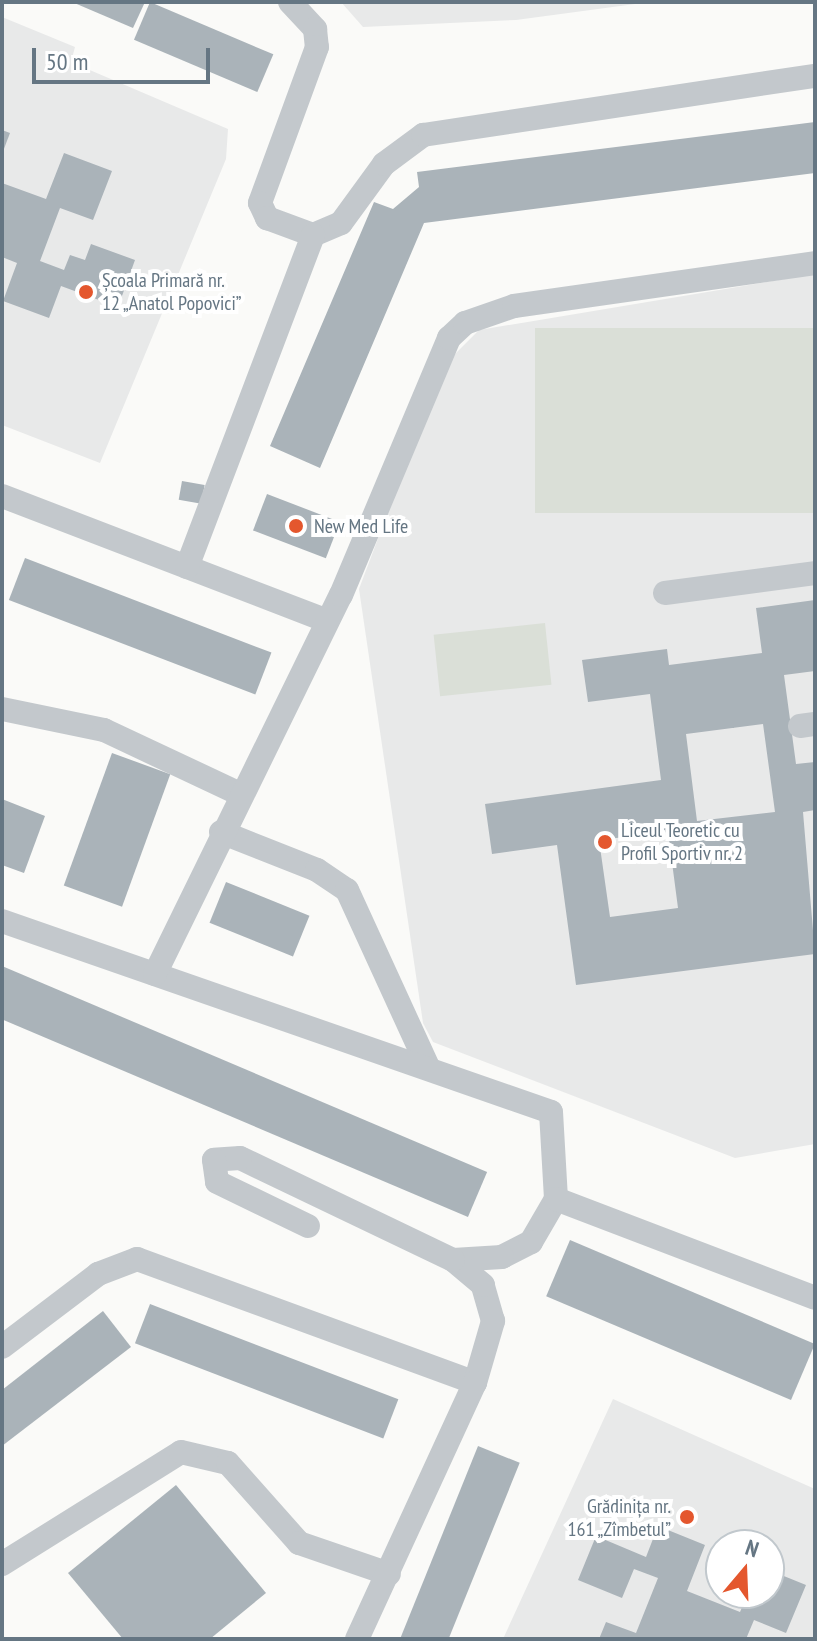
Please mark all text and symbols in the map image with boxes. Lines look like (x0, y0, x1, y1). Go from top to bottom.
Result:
scale bar (36, 32, 214, 82)
text: 50 m (46, 46, 88, 77)
place label: Școala Primară nr. 12 „Anatol Popovici” (102, 268, 243, 315)
marker: Școala Primară nr. 12 „Anatol Popovici” (77, 283, 95, 301)
place label: New Med Life (314, 514, 409, 538)
marker: New Med Life (285, 515, 307, 537)
place label: Liceul Teoretic cu Profil Sportiv nr. 2 (621, 818, 745, 865)
marker: Liceul Teoretic cu Profil Sportiv nr. 2 (596, 833, 614, 851)
place label: Grădinița nr. 161 „Zîmbetul” (566, 1494, 671, 1541)
marker: Grădinița nr. 161 „Zîmbetul” (678, 1508, 696, 1526)
north arrow (705, 1529, 785, 1609)
text: N (742, 1533, 762, 1563)

